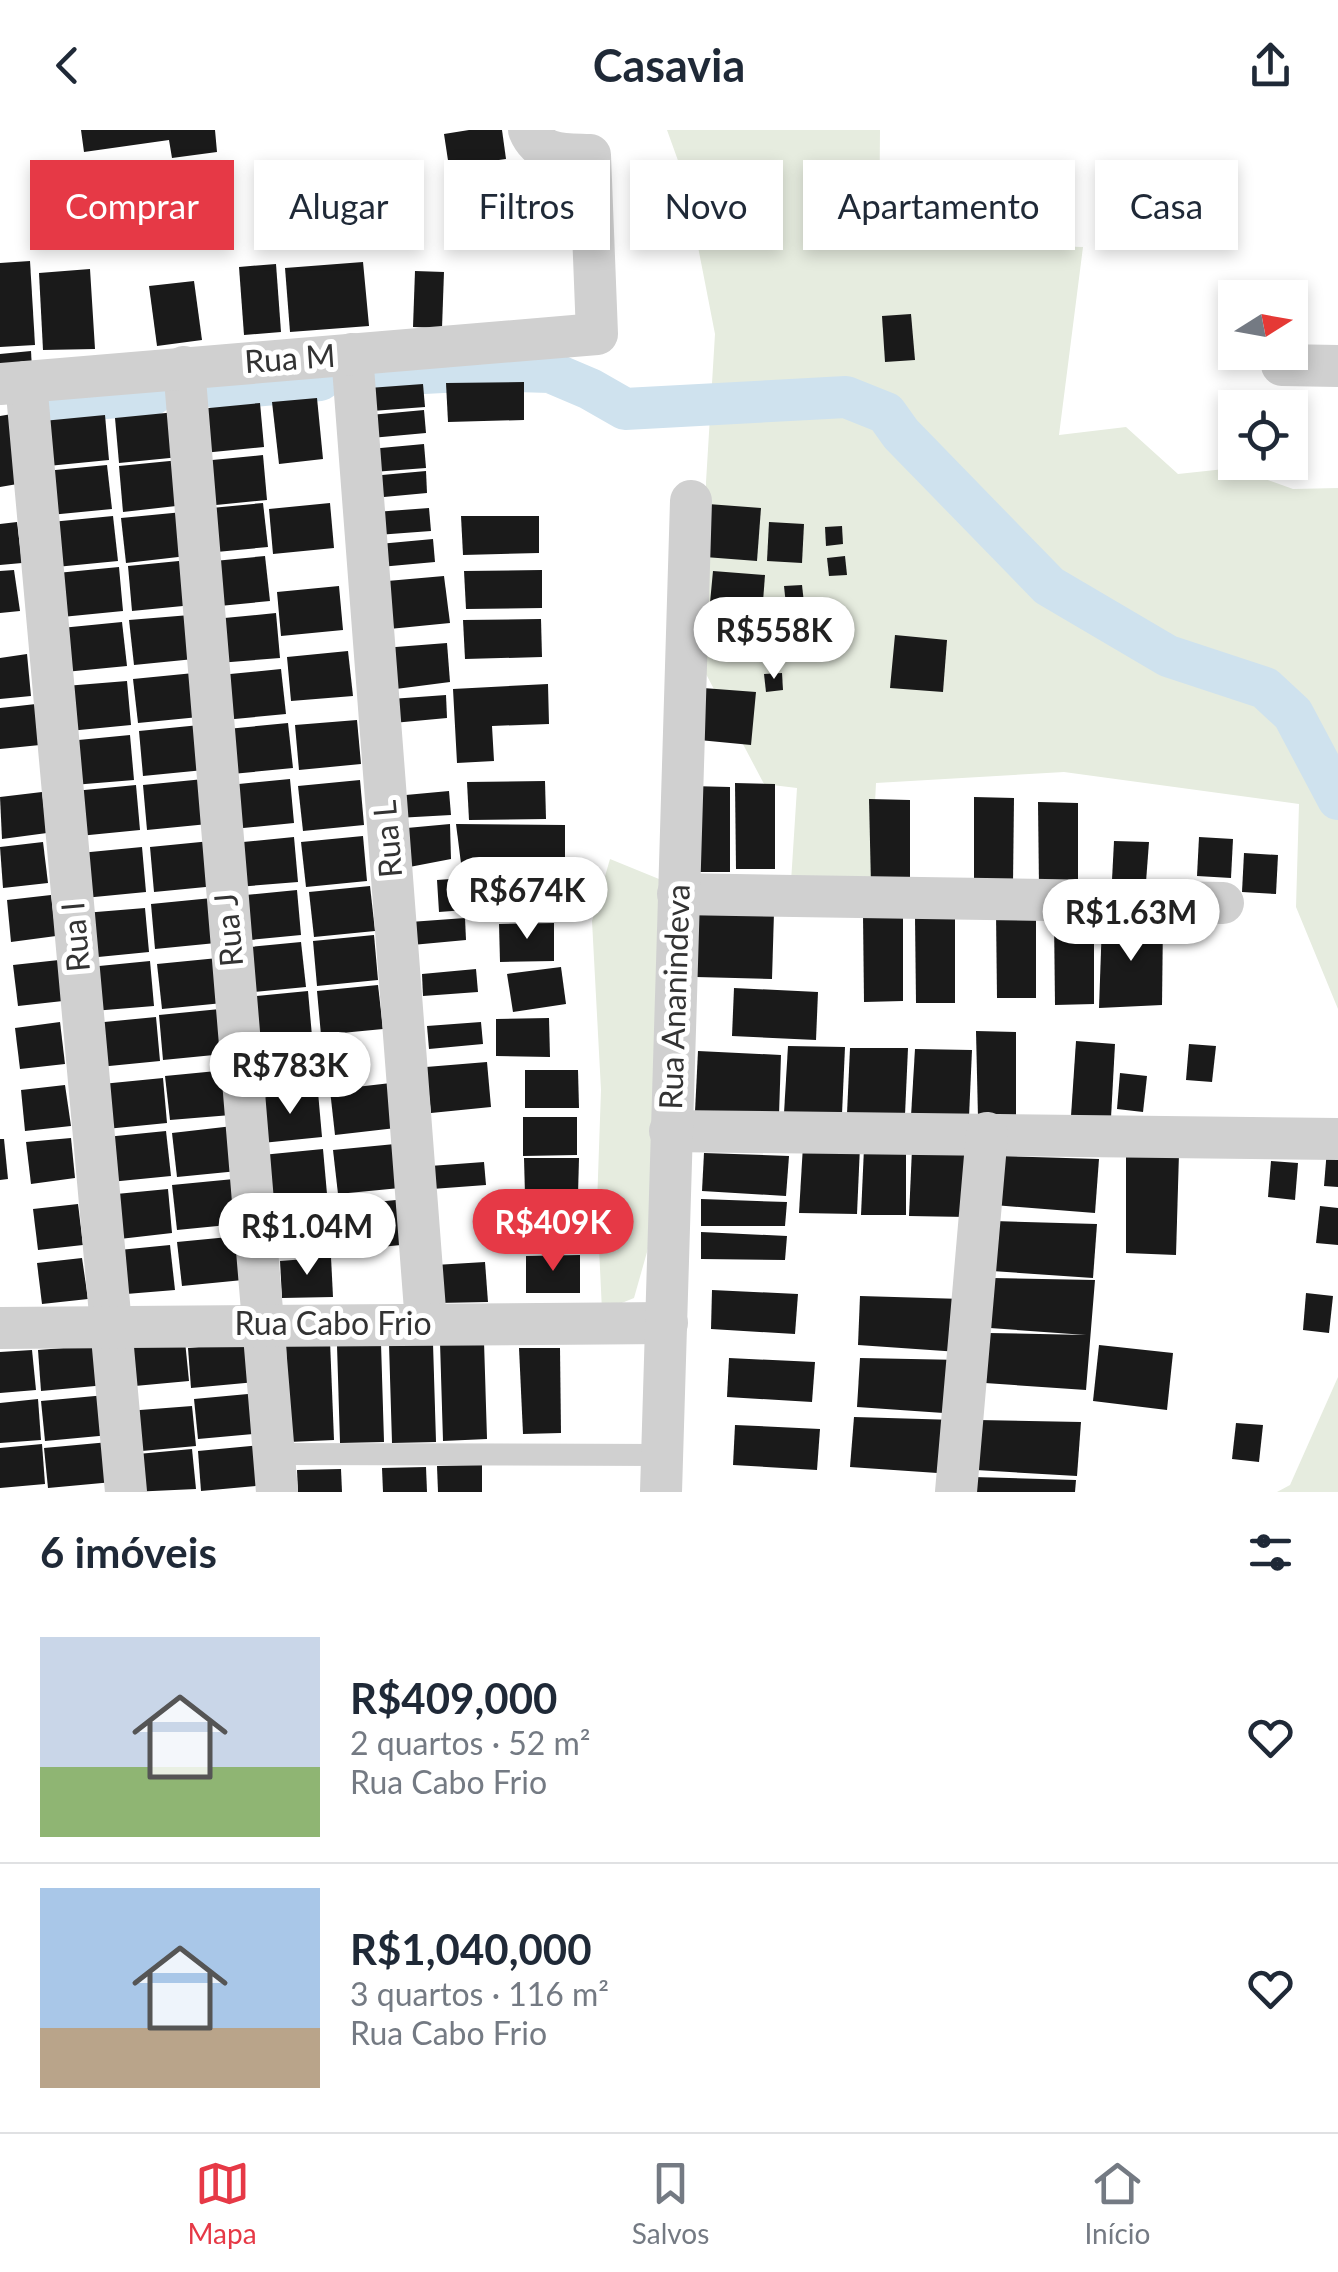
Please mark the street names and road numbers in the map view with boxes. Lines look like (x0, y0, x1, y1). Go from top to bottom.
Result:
street label: Rua M (243, 335, 337, 380)
street label: Rua L (364, 799, 409, 880)
street label: Rua Ananindeva (650, 884, 697, 1110)
street label: Rua J (205, 892, 250, 969)
street label: Rua I (52, 900, 97, 974)
street label: Rua Cabo Frio (234, 1303, 432, 1342)

